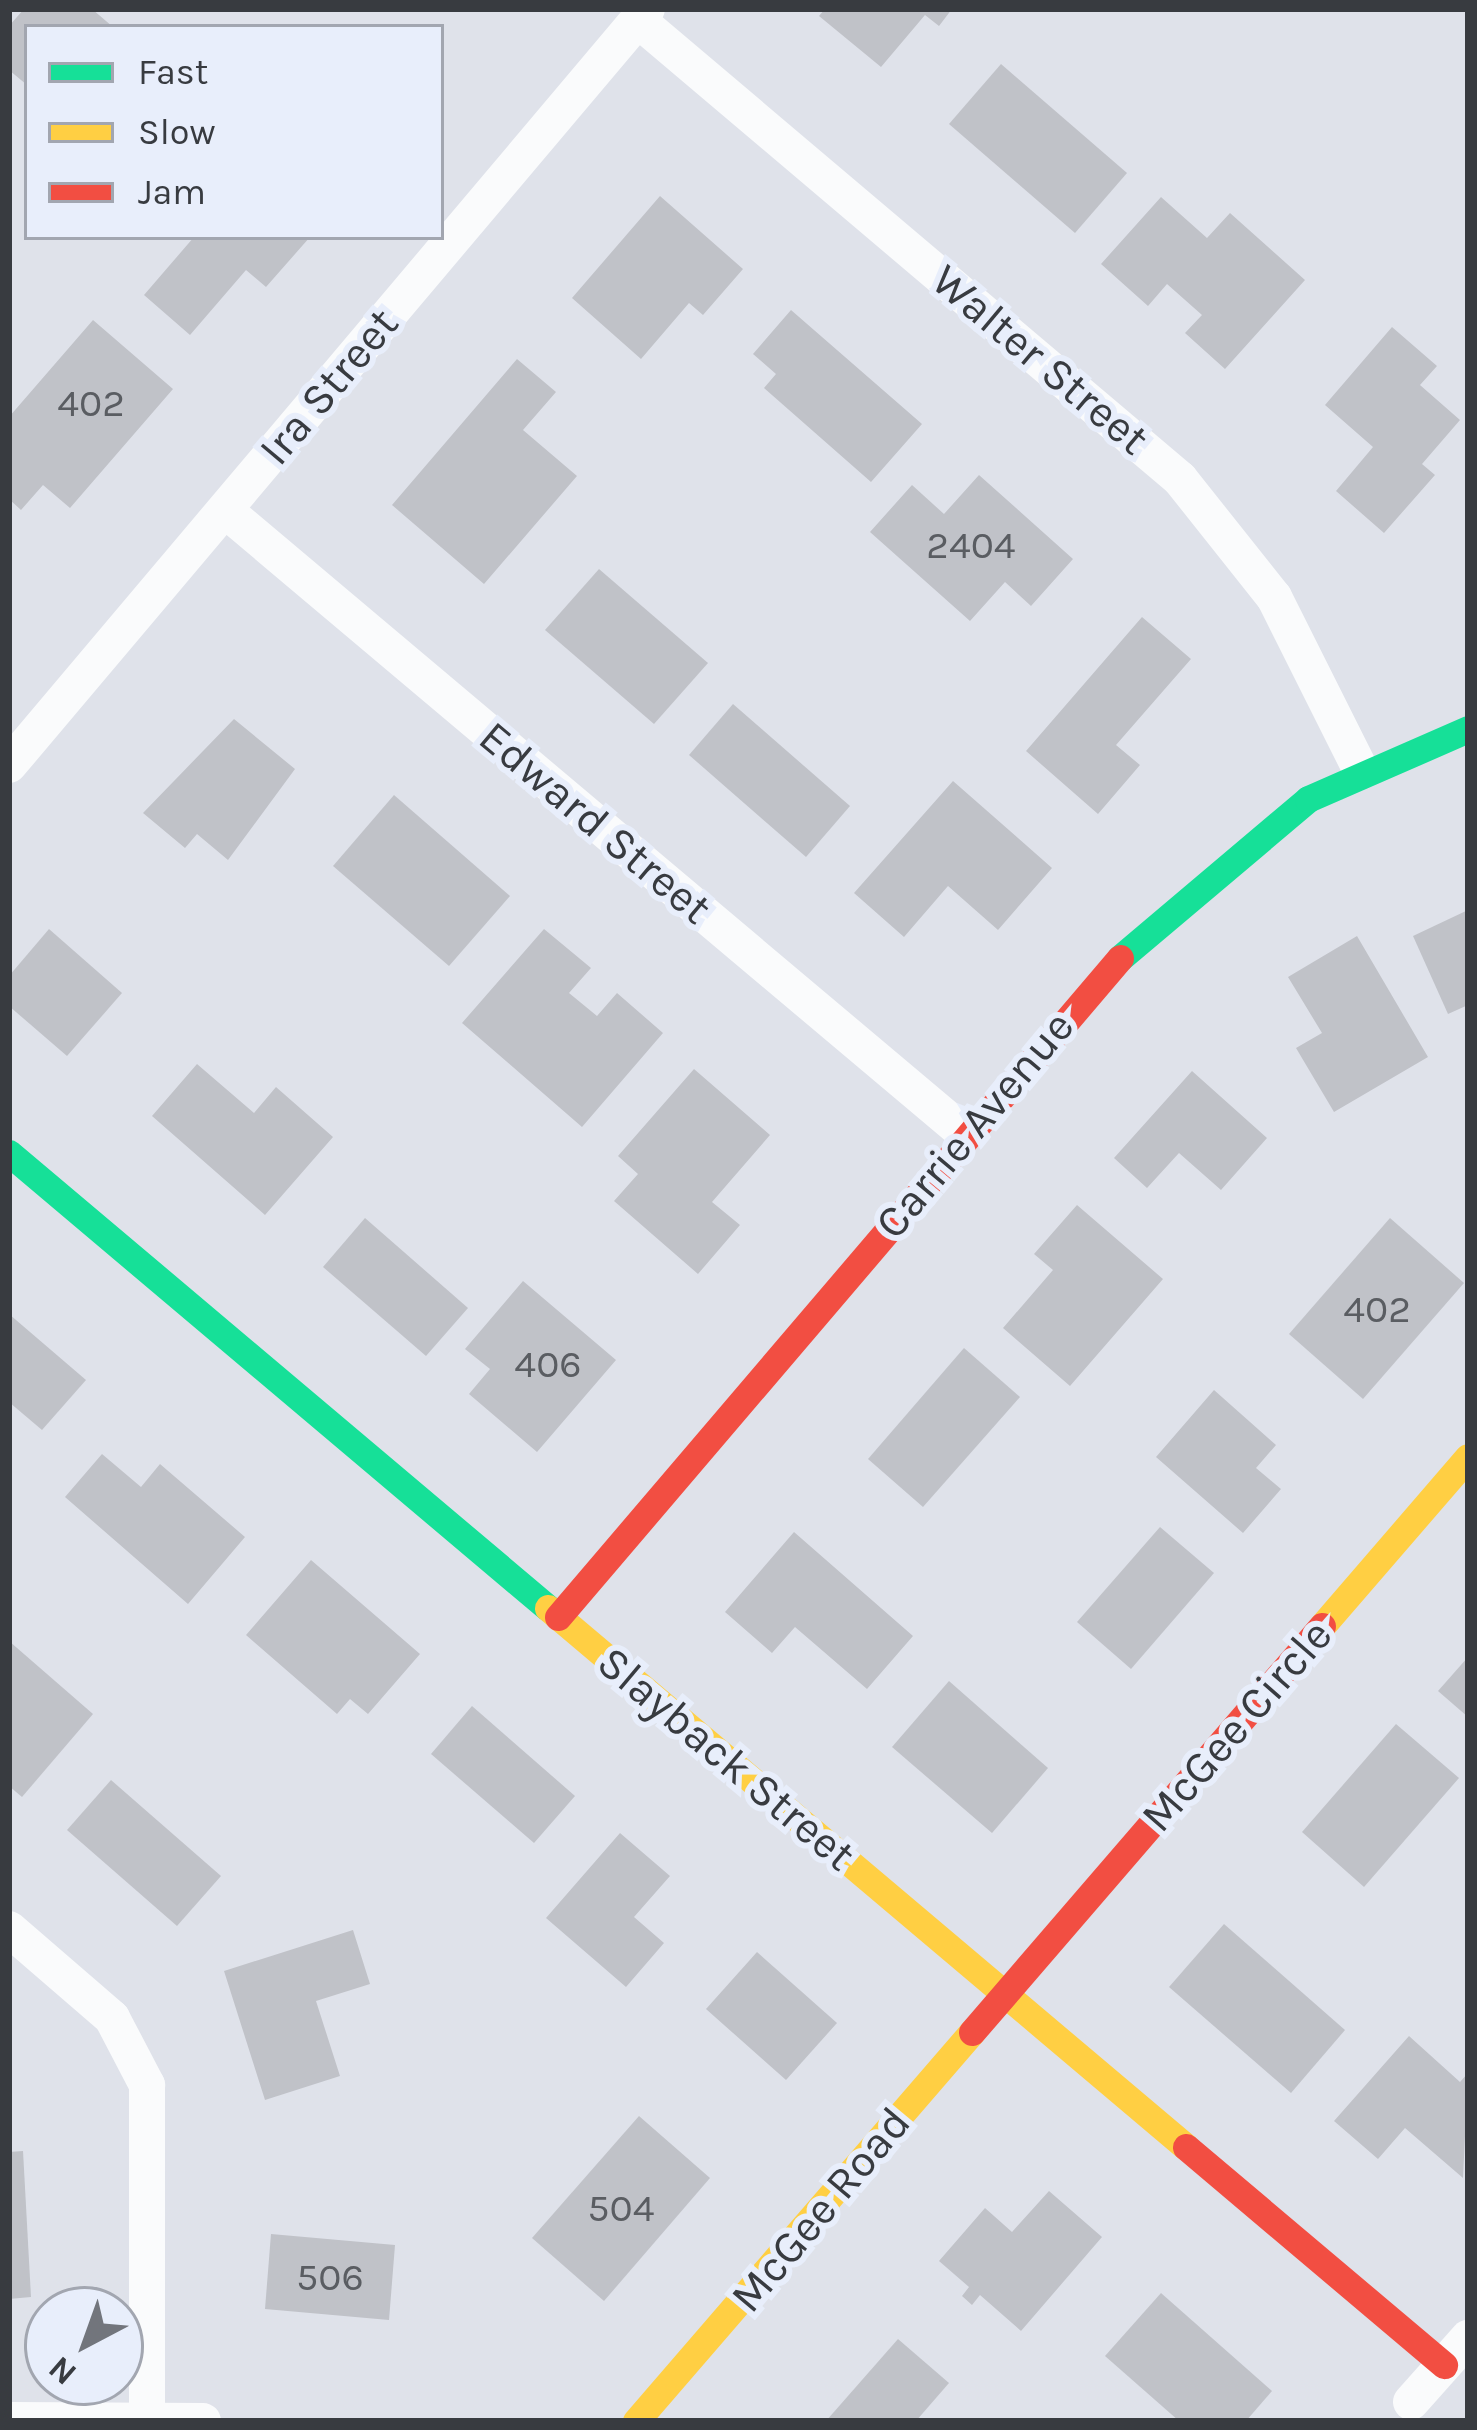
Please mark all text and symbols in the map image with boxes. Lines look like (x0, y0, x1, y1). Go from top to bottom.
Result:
legend (24, 24, 444, 240)
text: Fast (138, 51, 208, 93)
text: Slow (138, 111, 216, 153)
text: Jam (138, 171, 206, 213)
street label: Walter Street (921, 254, 1159, 466)
street label: Ira Street (248, 298, 410, 476)
house number: 402 (57, 380, 125, 426)
house number: 2404 (926, 522, 1016, 568)
street label: Edward Street (468, 710, 722, 936)
street label: Carrie Avenue (864, 1000, 1086, 1250)
house number: 402 (1343, 1286, 1411, 1332)
house number: 406 (514, 1341, 582, 1387)
street label: McGee Circle (1130, 1609, 1344, 1843)
street label: Slayback Street (586, 1636, 866, 1882)
street label: McGee Road (720, 2097, 922, 2323)
house number: 504 (588, 2185, 654, 2231)
house number: 506 (296, 2254, 364, 2300)
north arrow (24, 2286, 144, 2406)
text: N (41, 2349, 84, 2393)

